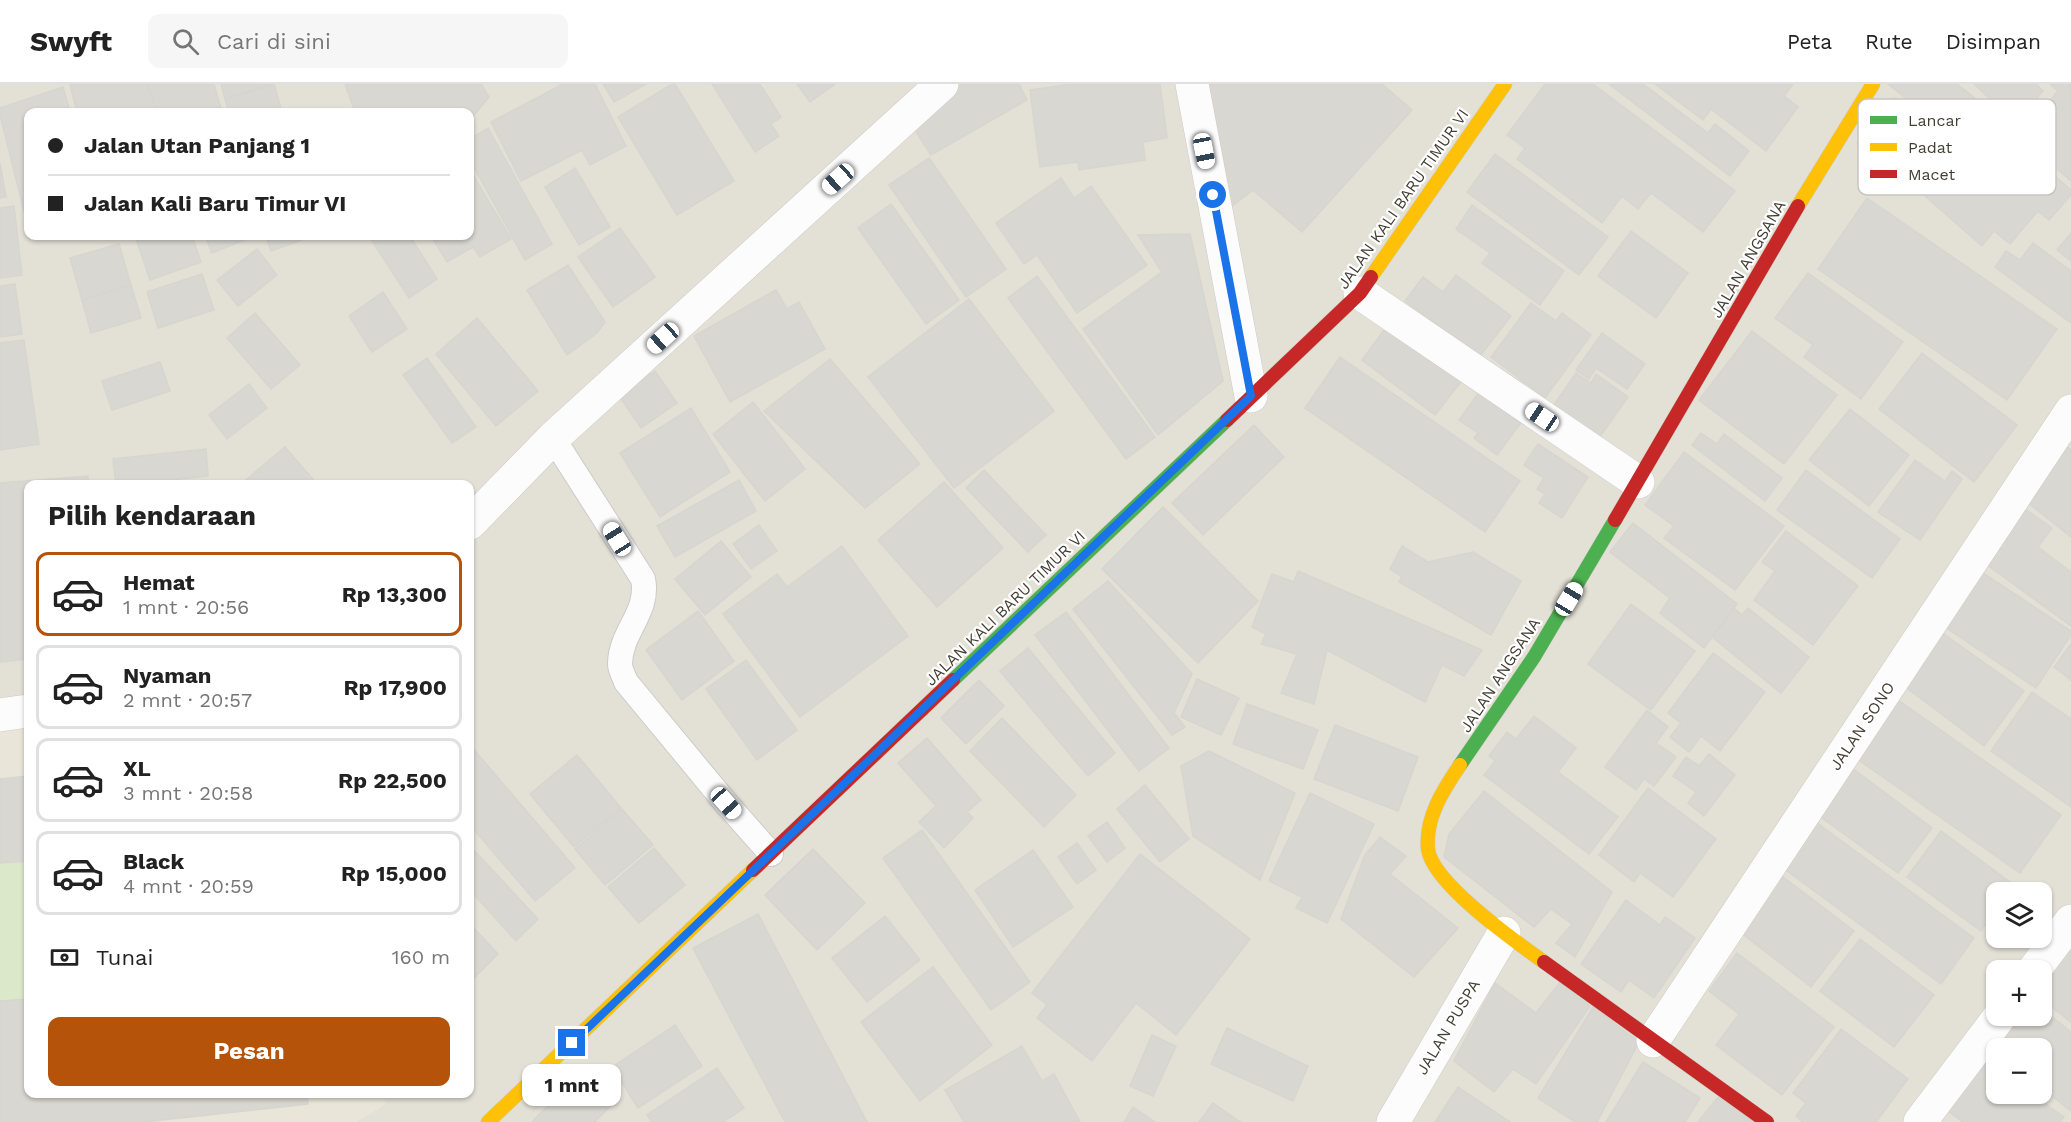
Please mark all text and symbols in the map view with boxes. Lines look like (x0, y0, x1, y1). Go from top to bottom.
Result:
search box (148, 14, 568, 68)
text: Swyft (30, 25, 112, 58)
icon: search (169, 25, 202, 58)
text: Cari di sini (217, 29, 331, 54)
text: Peta (1787, 29, 1832, 54)
text: Rute (1865, 29, 1913, 54)
text: Disimpan (1946, 29, 2041, 54)
legend (1858, 99, 2056, 195)
street label: JALAN KALI BARU TIMUR VI (1333, 105, 1473, 293)
text: Lancar (1908, 111, 1962, 130)
car (1192, 132, 1216, 170)
text: Jalan Utan Panjang 1 (84, 133, 310, 158)
text: Padat (1908, 138, 1953, 157)
car (819, 160, 857, 198)
text: Macet (1908, 165, 1956, 184)
route start (1199, 181, 1226, 208)
text: Jalan Kali Baru Timur VI (84, 191, 346, 216)
street label: JALAN ANGSANA (1707, 196, 1790, 321)
car (644, 319, 682, 357)
car (1522, 399, 1562, 435)
text: Pilih kendaraan (48, 500, 256, 532)
car (600, 519, 634, 559)
street label: JALAN KALI BARU TIMUR VI (921, 526, 1089, 690)
icon: car (51, 567, 105, 621)
text: Hemat (123, 570, 195, 595)
car (1552, 579, 1586, 619)
text: Rp 13,300 (342, 582, 447, 607)
text: 1 mnt · 20:56 (123, 595, 249, 619)
street label: JALAN ANGSANA (1456, 614, 1544, 736)
icon: car (51, 660, 105, 714)
text: Nyaman (123, 663, 211, 688)
text: Rp 17,900 (343, 675, 447, 700)
street label: JALAN SONO (1825, 678, 1899, 774)
text: 2 mnt · 20:57 (123, 688, 252, 712)
icon: car (51, 753, 105, 807)
text: XL (123, 756, 151, 781)
text: Rp 22,500 (338, 768, 447, 793)
text: 3 mnt · 20:58 (123, 781, 253, 805)
car (707, 784, 745, 822)
icon: car (51, 846, 105, 900)
text: Black (123, 849, 184, 874)
text: Rp 15,000 (341, 861, 447, 886)
text: 4 mnt · 20:59 (123, 874, 254, 898)
map controls (1986, 882, 2052, 1104)
button: layers (1986, 882, 2052, 948)
icon: cash (48, 941, 81, 974)
text: Tunai (96, 945, 153, 970)
text: 160 m (392, 945, 450, 969)
button: + (1986, 960, 2052, 1026)
street label: JALAN PUSPA (1412, 976, 1484, 1078)
button: Pesan (48, 1017, 450, 1086)
route end (558, 1029, 585, 1056)
button: − (1986, 1038, 2052, 1104)
callout: 1 mnt (522, 1064, 622, 1106)
text: 1 mnt (544, 1073, 599, 1097)

